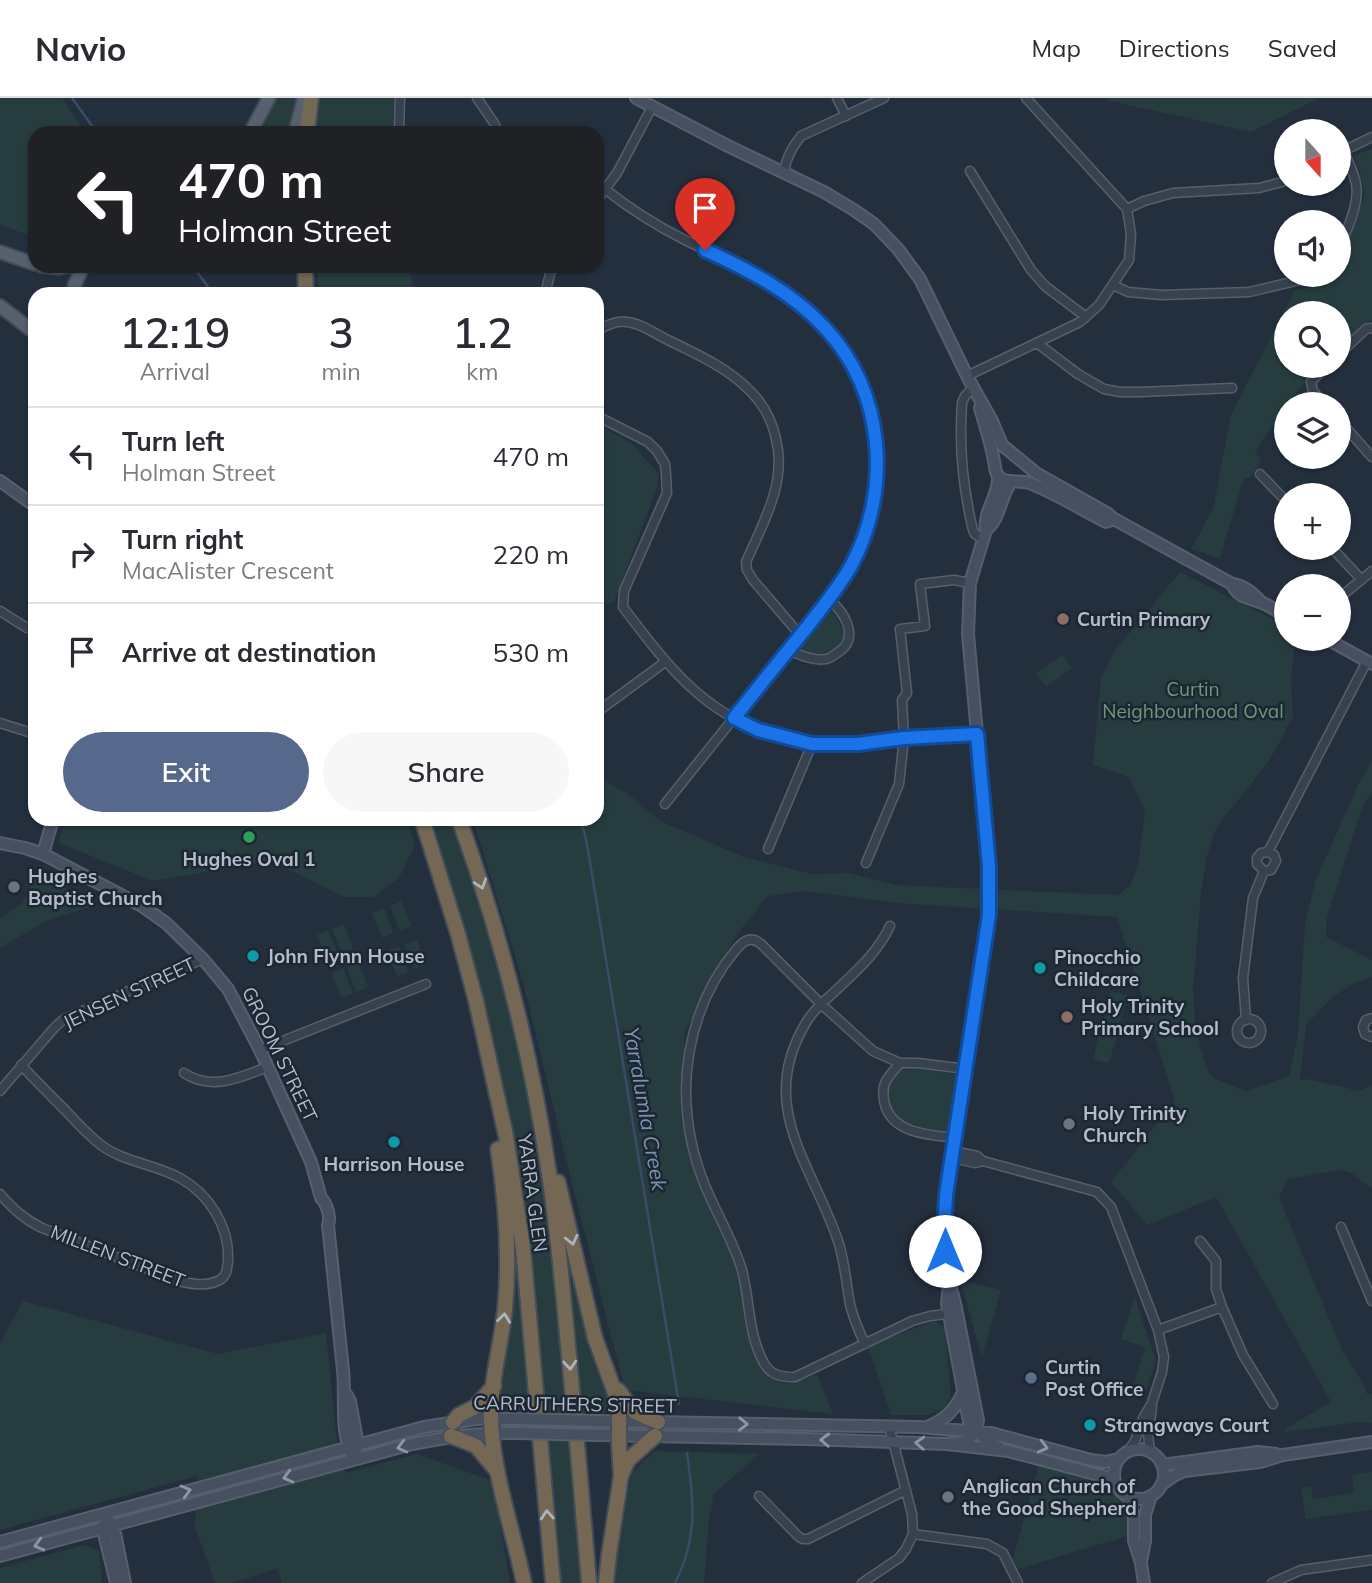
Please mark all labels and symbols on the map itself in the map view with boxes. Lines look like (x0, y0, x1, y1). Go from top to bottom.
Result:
north arrow (1274, 119, 1351, 196)
pin (675, 178, 735, 250)
place label: Curtin Primary (1077, 607, 1211, 631)
marker: Curtin Primary (1055, 611, 1071, 627)
park label: Curtin Neighbourhood Oval (1102, 677, 1284, 723)
marker: Hughes Oval 1 (241, 829, 257, 845)
place label: Hughes Oval 1 (183, 847, 315, 871)
place label: Hughes Baptist Church (28, 864, 163, 910)
one-way arrow (473, 877, 487, 889)
marker: Hughes Baptist Church (6, 879, 22, 895)
place label: John Flynn House (267, 944, 425, 968)
place label: Pinocchio Childcare (1054, 945, 1141, 991)
marker: John Flynn House (245, 948, 261, 964)
street label: JENSEN STREET (59, 952, 200, 1034)
marker: Pinocchio Childcare (1032, 960, 1048, 976)
street label: GROOM STREET (237, 983, 323, 1126)
place label: Holy Trinity Primary School (1081, 994, 1219, 1040)
marker: Holy Trinity Primary School (1059, 1009, 1075, 1025)
water label: Yarralumla Creek (619, 1025, 673, 1194)
place label: Holy Trinity Church (1083, 1101, 1187, 1147)
marker: Holy Trinity Church (1061, 1116, 1077, 1132)
street label: YARRA GLEN (513, 1131, 553, 1254)
marker: Harrison House (386, 1134, 402, 1150)
place label: Harrison House (323, 1152, 465, 1176)
position arrow (908, 1214, 982, 1288)
street label: MILLEN STREET (47, 1219, 189, 1293)
one-way arrow (564, 1234, 579, 1246)
one-way arrow (496, 1312, 511, 1324)
place label: Curtin Post Office (1045, 1355, 1143, 1401)
one-way arrow (562, 1360, 577, 1371)
marker: Curtin Post Office (1023, 1370, 1039, 1386)
street label: CARRUTHERS STREET (473, 1390, 678, 1418)
place label: Strangways Court (1104, 1413, 1269, 1437)
one-way arrow (737, 1416, 748, 1431)
marker: Strangways Court (1082, 1417, 1098, 1433)
one-way arrow (819, 1432, 830, 1447)
one-way arrow (914, 1436, 925, 1451)
one-way arrow (1036, 1438, 1048, 1453)
one-way arrow (396, 1439, 408, 1453)
one-way arrow (282, 1469, 294, 1483)
place label: Anglican Church of the Good Shepherd (962, 1474, 1137, 1520)
one-way arrow (180, 1485, 192, 1500)
marker: Anglican Church of the Good Shepherd (940, 1489, 956, 1505)
one-way arrow (540, 1509, 555, 1520)
one-way arrow (33, 1537, 45, 1551)

